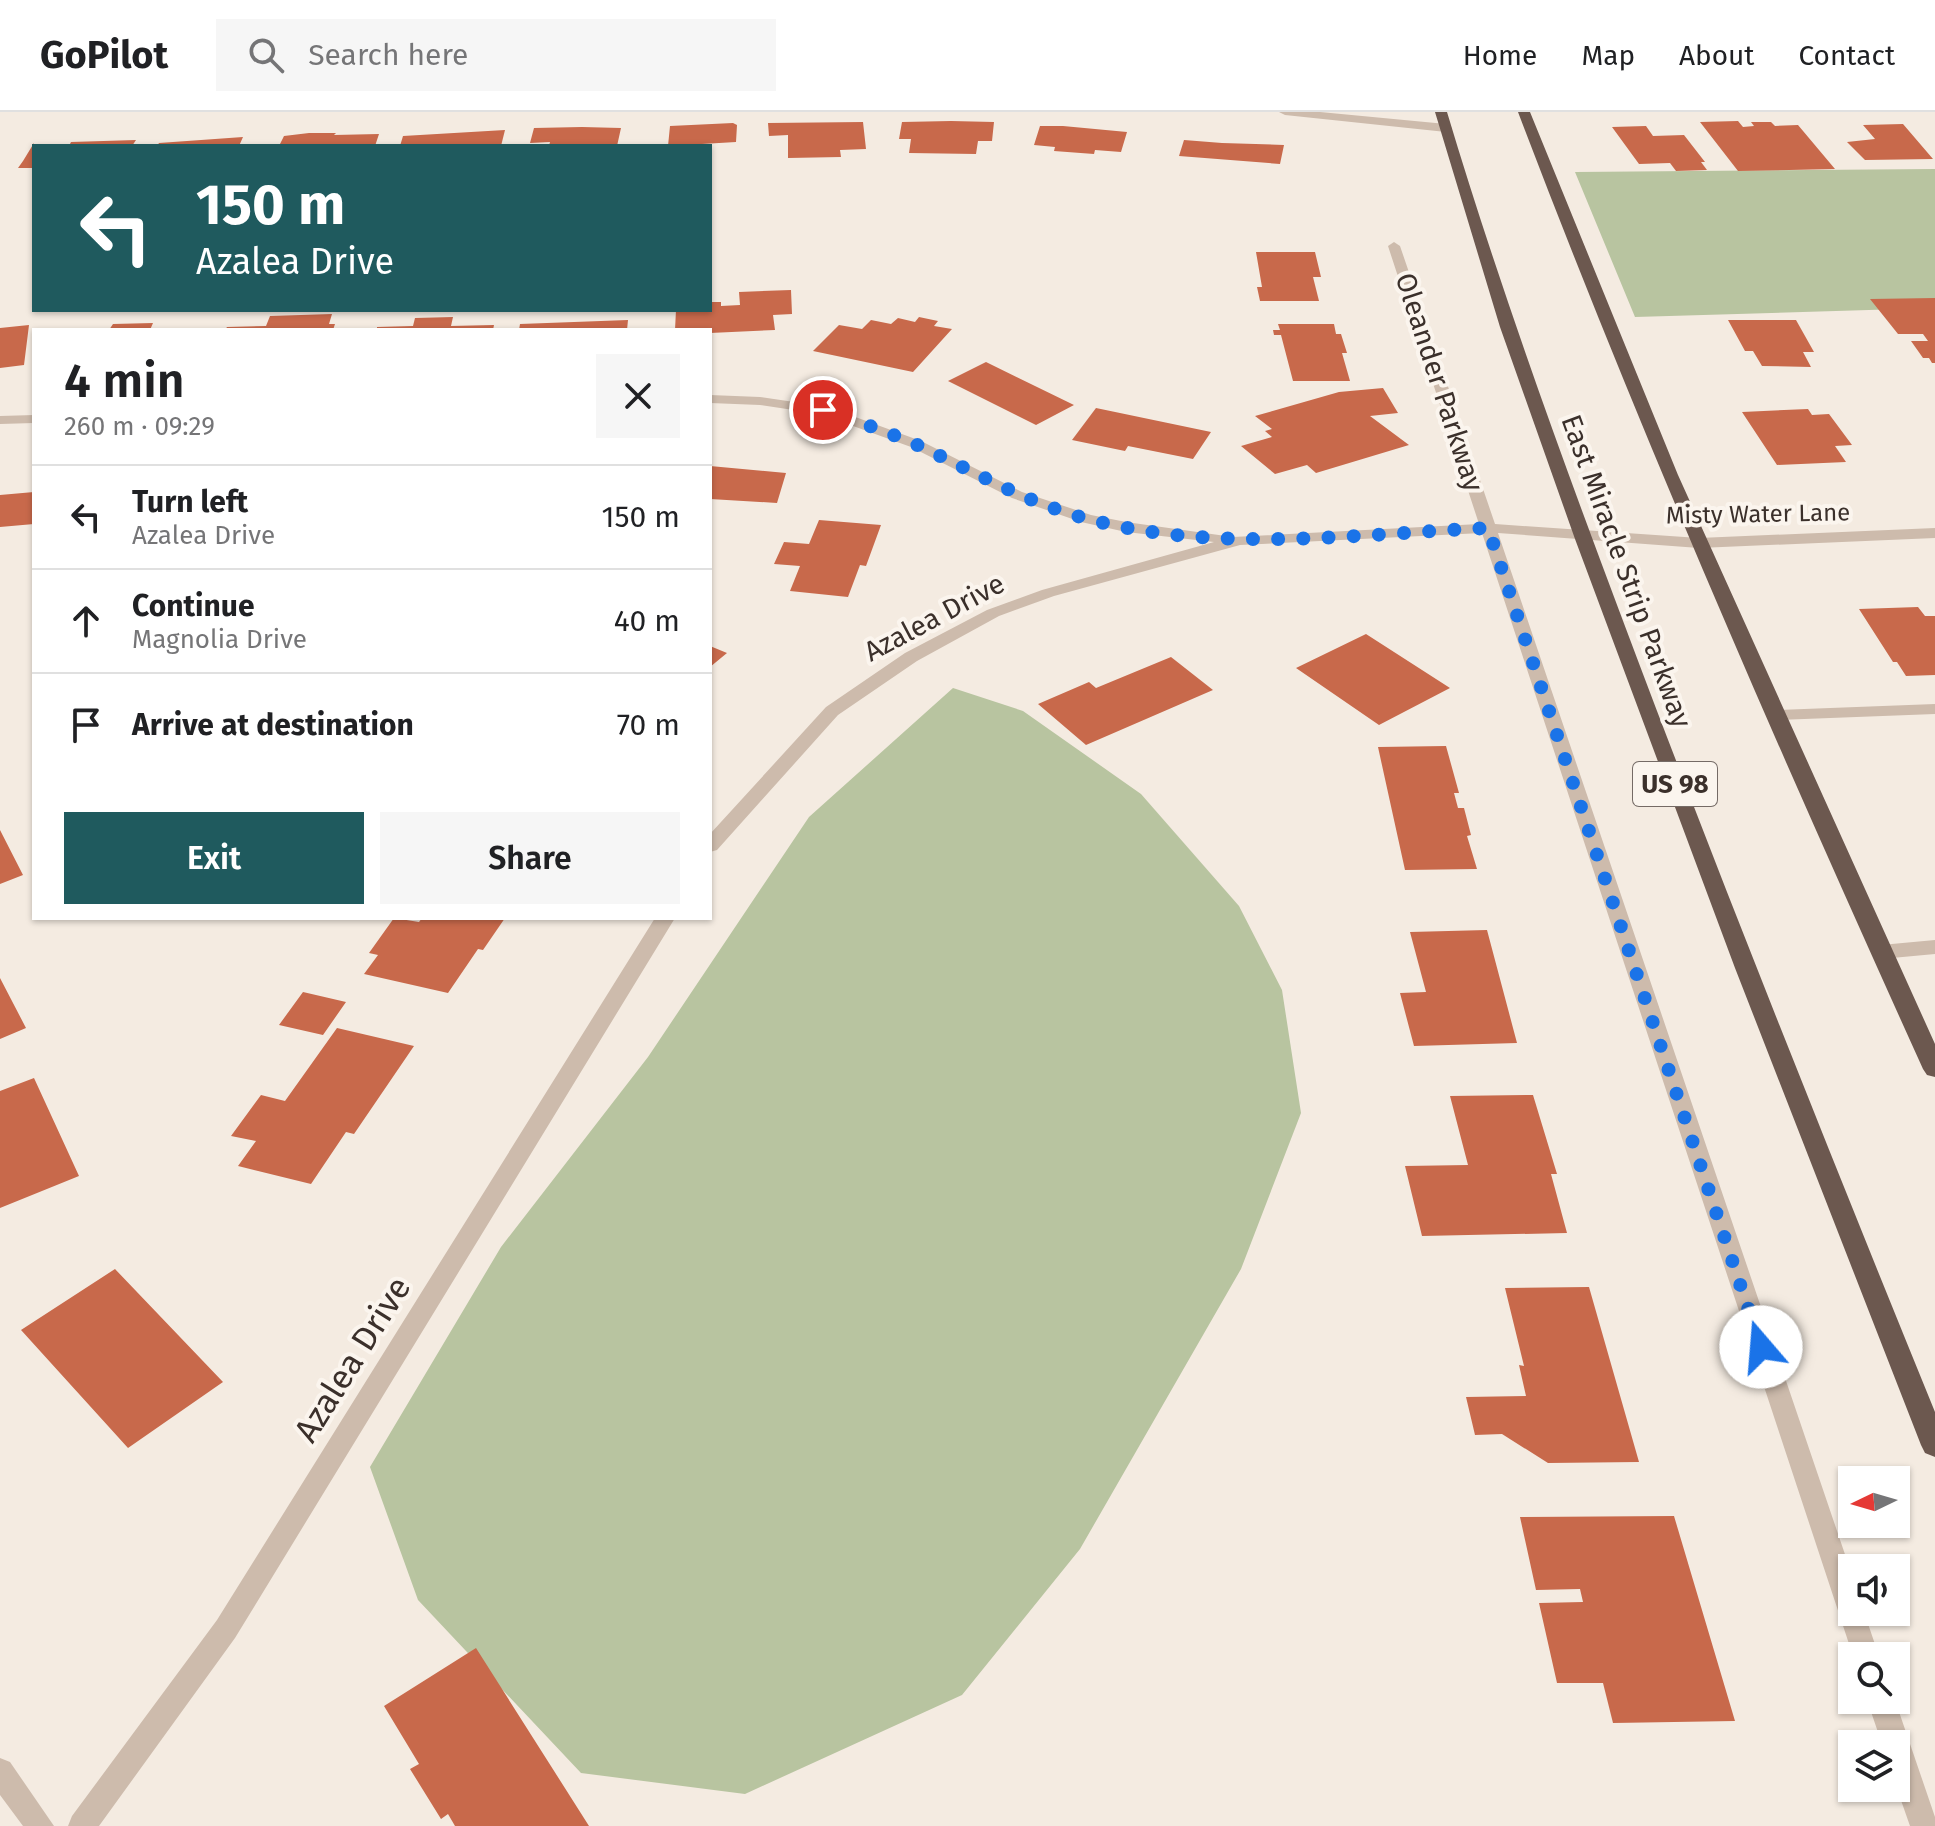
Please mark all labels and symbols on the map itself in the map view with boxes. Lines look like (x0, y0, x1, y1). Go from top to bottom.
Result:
street label: Oleander Parkway (1389, 269, 1490, 496)
pin (789, 376, 857, 444)
street label: East Miracle Strip Parkway (1554, 410, 1699, 732)
street label: Misty Water Lane (1666, 498, 1850, 530)
street label: Azalea Drive (858, 567, 1010, 668)
road number: US 98 (1633, 762, 1717, 806)
street label: Azalea Drive (285, 1269, 419, 1450)
position arrow (1719, 1305, 1803, 1389)
north arrow (1838, 1466, 1910, 1538)

